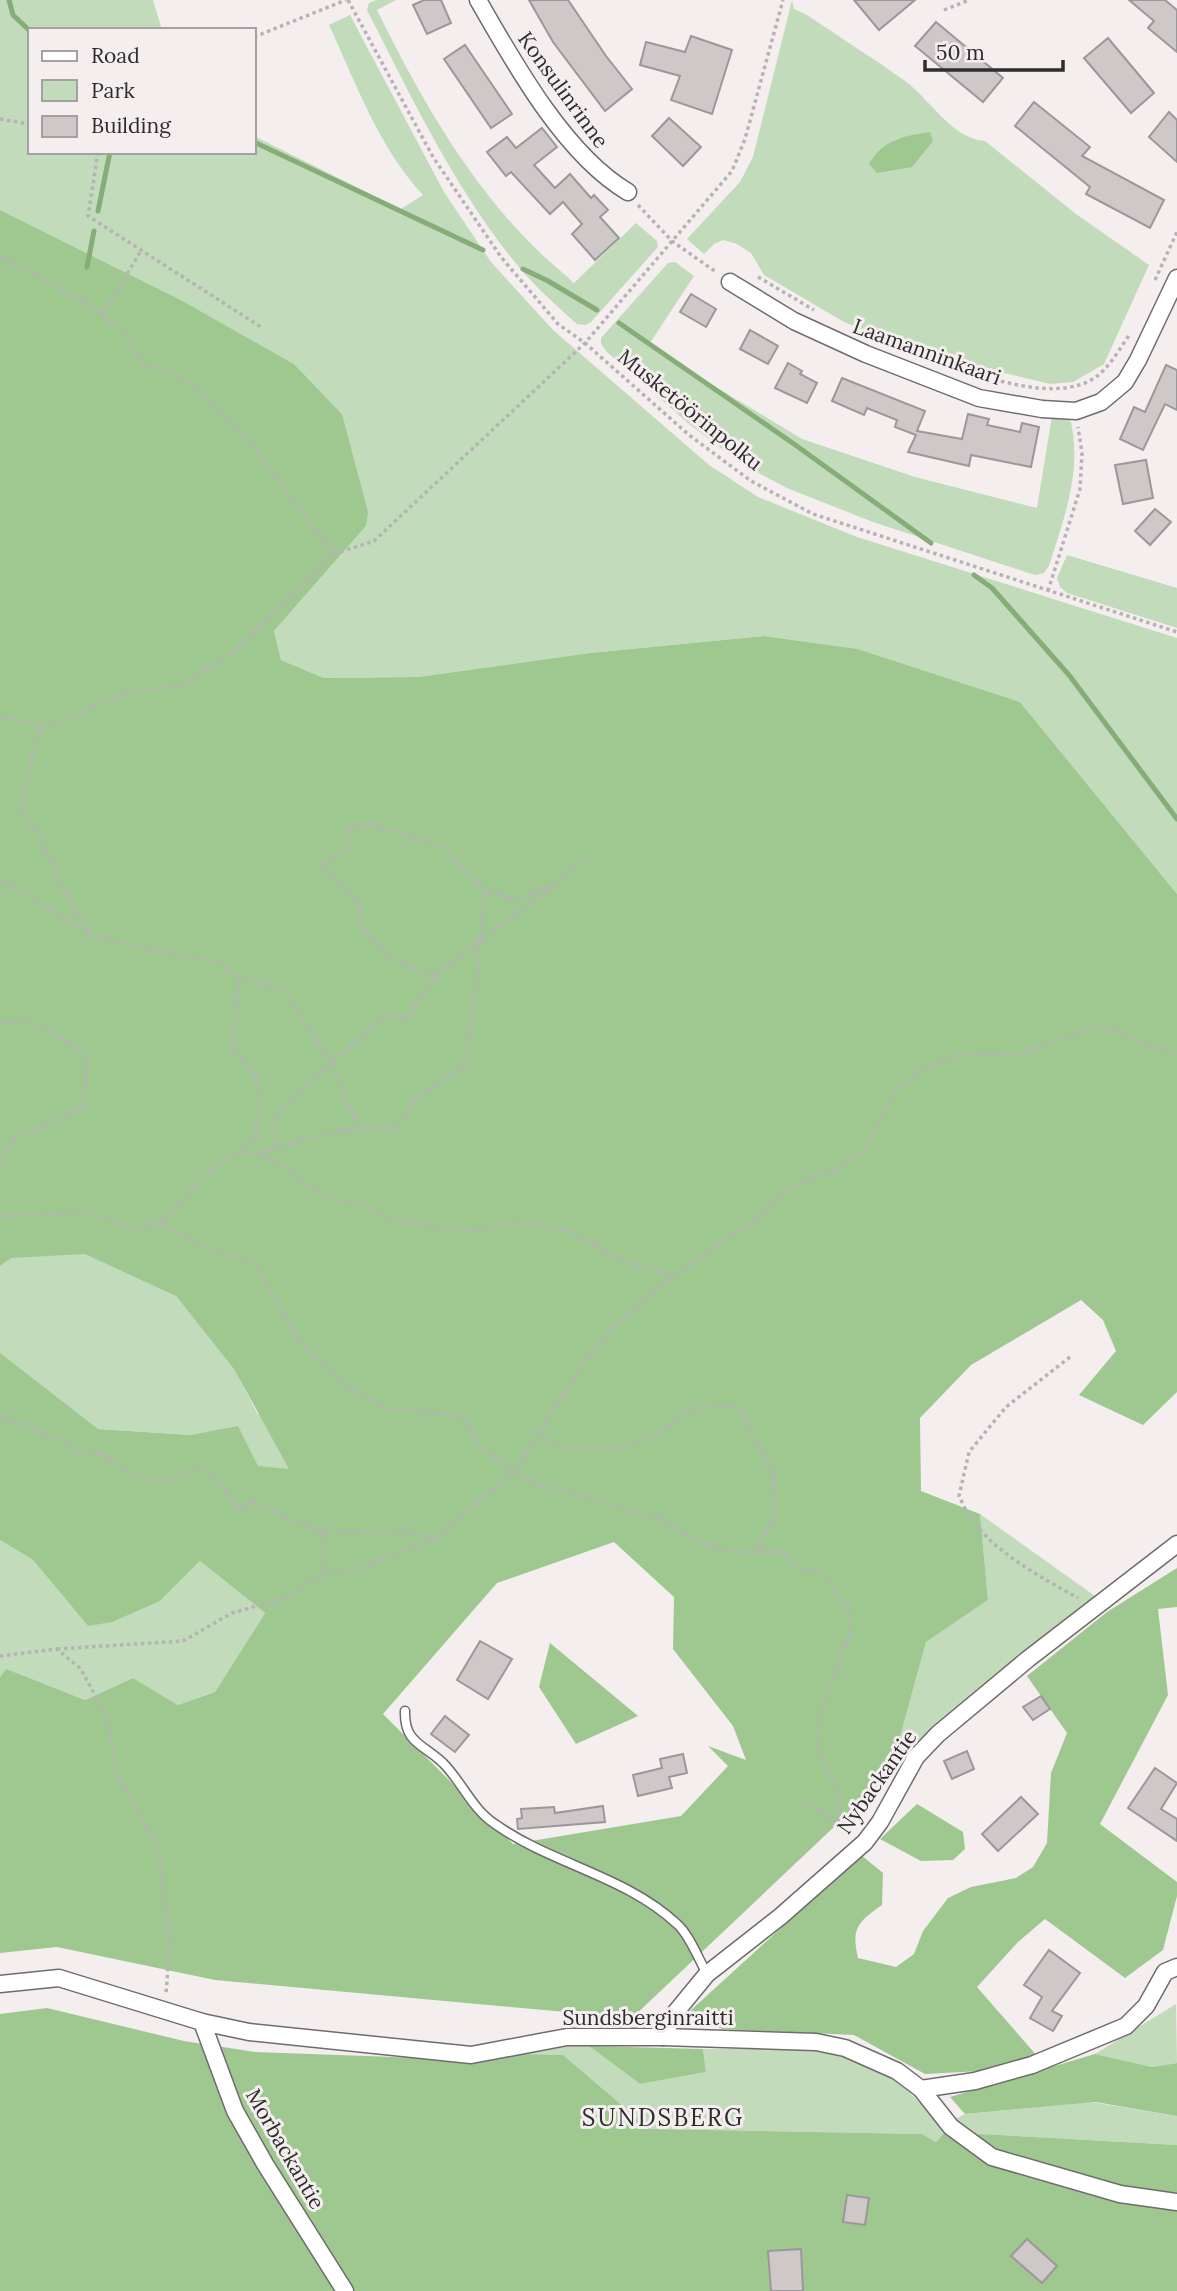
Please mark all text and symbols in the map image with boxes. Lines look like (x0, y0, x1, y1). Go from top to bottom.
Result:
street label: Konsulinrinne (512, 26, 615, 153)
legend (28, 28, 256, 154)
scale bar (925, 28, 1063, 72)
text: 50 m (936, 39, 985, 66)
text: Road (91, 42, 140, 69)
text: Park (91, 77, 135, 104)
text: Building (91, 112, 171, 139)
street label: Laamanninkaari (849, 312, 1005, 391)
street label: Musketöörinpolku (612, 343, 768, 476)
street label: Nybackantie (831, 1724, 922, 1839)
street label: Sundsberginraitti (562, 2004, 734, 2031)
street label: Morbackantie (240, 2084, 331, 2214)
district label: SUNDSBERG (582, 2102, 744, 2133)

